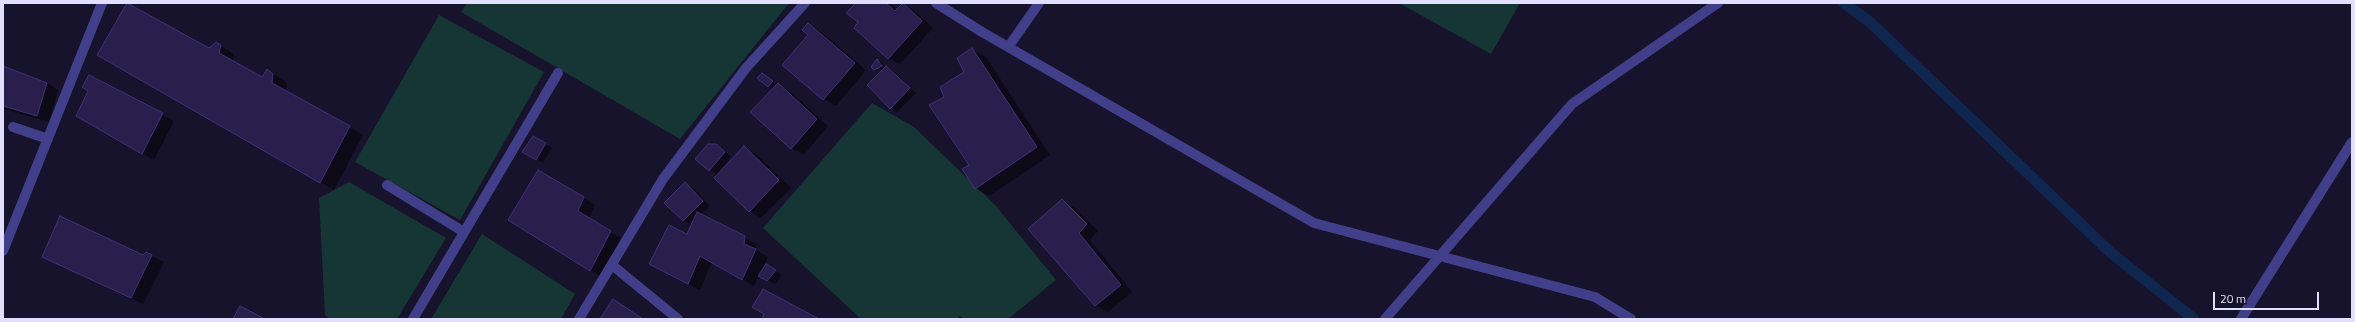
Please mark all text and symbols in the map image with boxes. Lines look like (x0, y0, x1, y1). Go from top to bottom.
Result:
scale bar (2215, 284, 2321, 310)
text: 20 m (2220, 289, 2246, 308)

